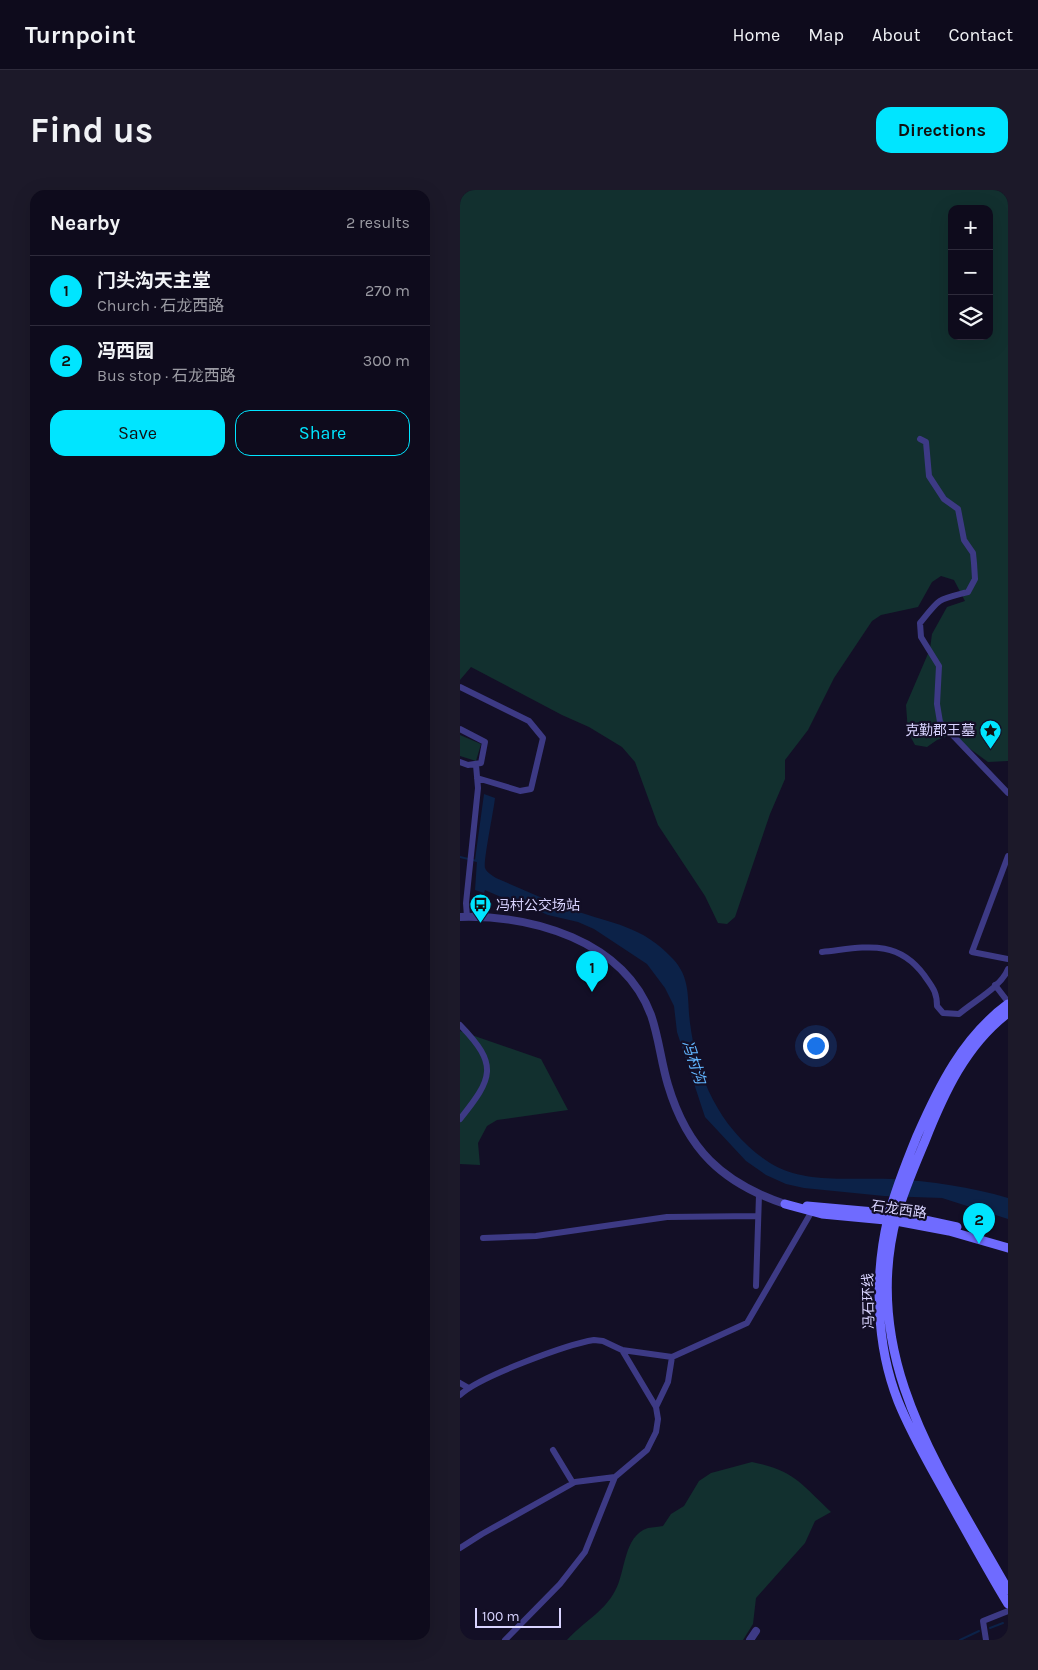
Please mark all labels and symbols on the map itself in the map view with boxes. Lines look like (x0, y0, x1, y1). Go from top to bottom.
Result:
place icon: 克勤郡王墓 (979, 718, 1003, 749)
place label: 克勤郡王墓 (905, 722, 975, 739)
bus stop icon: 冯村公交场站 (468, 893, 492, 924)
place label: 冯村公交场站 (496, 897, 580, 914)
pin: 1 (576, 951, 608, 992)
your location (803, 1033, 829, 1059)
water label: 冯村沟 (678, 1038, 710, 1088)
street label: 石龙西路 (870, 1197, 928, 1222)
pin: 2 (963, 1203, 995, 1244)
street label: 冯石环线 (860, 1273, 877, 1329)
scale bar (475, 1605, 561, 1628)

